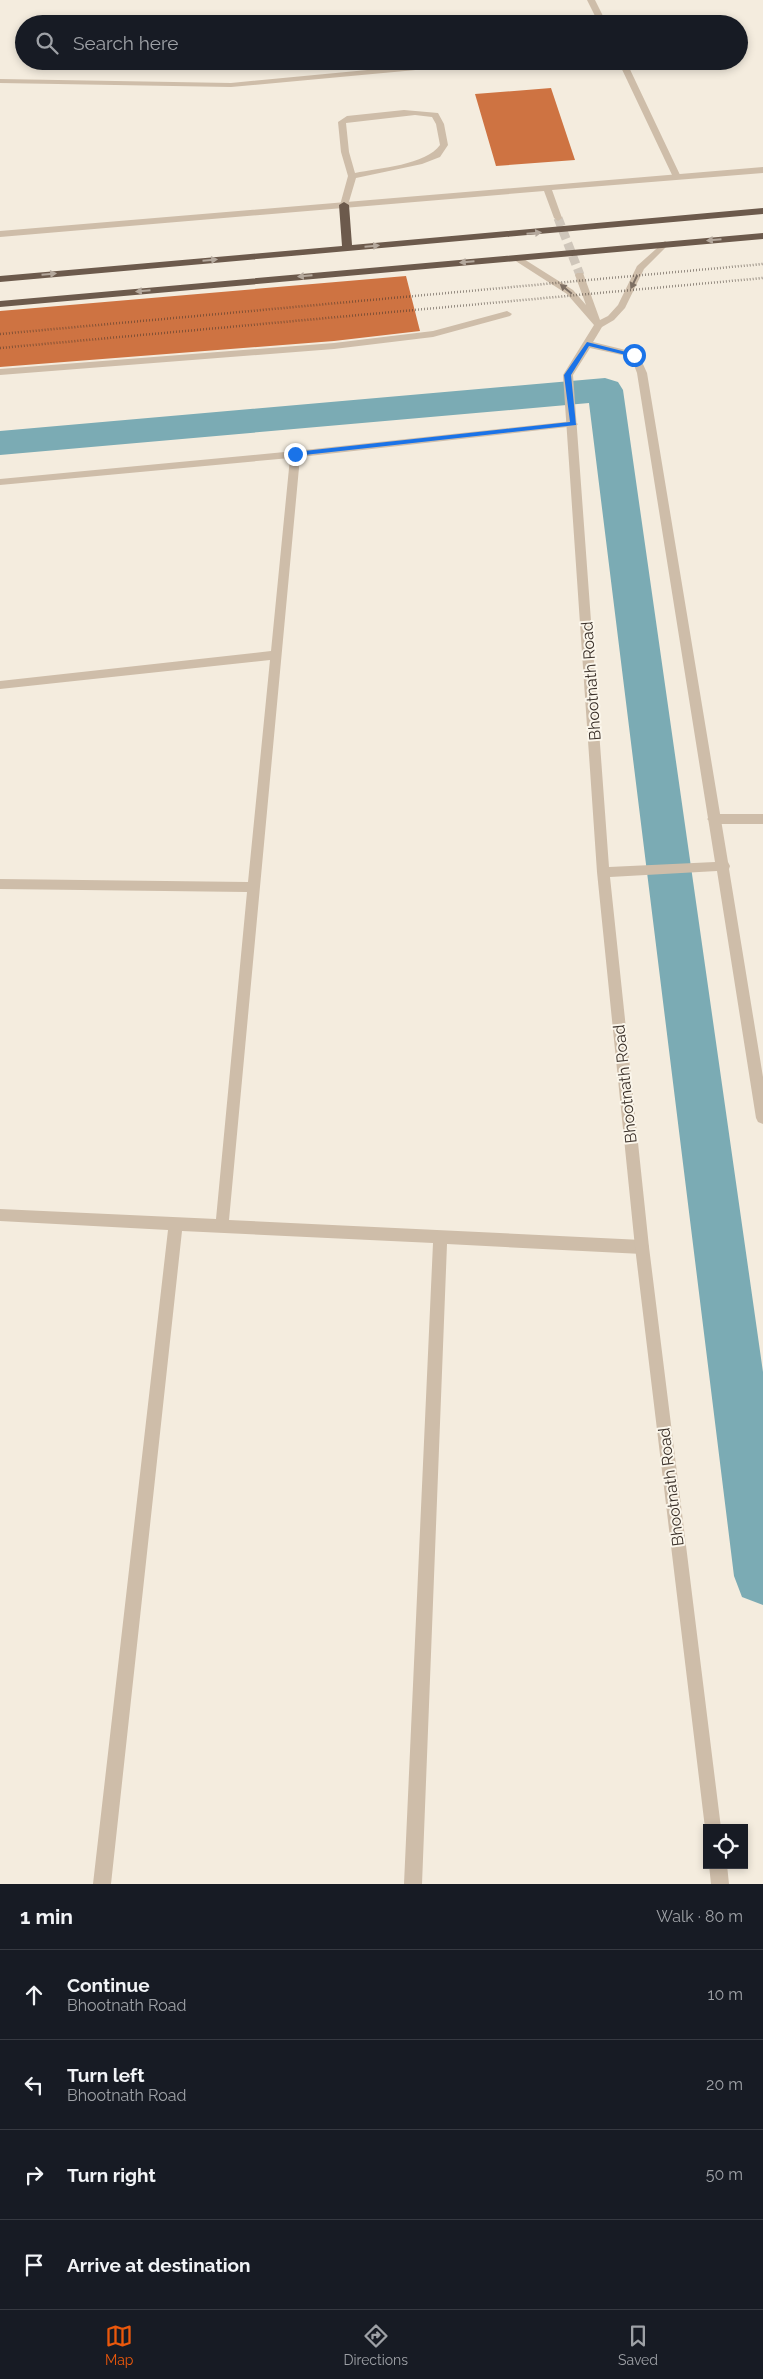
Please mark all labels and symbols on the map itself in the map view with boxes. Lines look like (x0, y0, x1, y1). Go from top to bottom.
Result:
one-way arrow (527, 228, 543, 236)
one-way arrow (706, 237, 722, 245)
one-way arrow (365, 242, 381, 250)
one-way arrow (203, 256, 219, 264)
one-way arrow (459, 258, 475, 266)
one-way arrow (41, 270, 57, 278)
one-way arrow (297, 272, 313, 280)
one-way arrow (630, 274, 638, 289)
one-way arrow (559, 284, 572, 295)
one-way arrow (135, 287, 151, 295)
route start (623, 344, 646, 367)
route end (284, 443, 307, 466)
street label: Bhootnath Road (577, 621, 605, 741)
street label: Bhootnath Road (609, 1024, 641, 1144)
street label: Bhootnath Road (654, 1427, 688, 1547)

